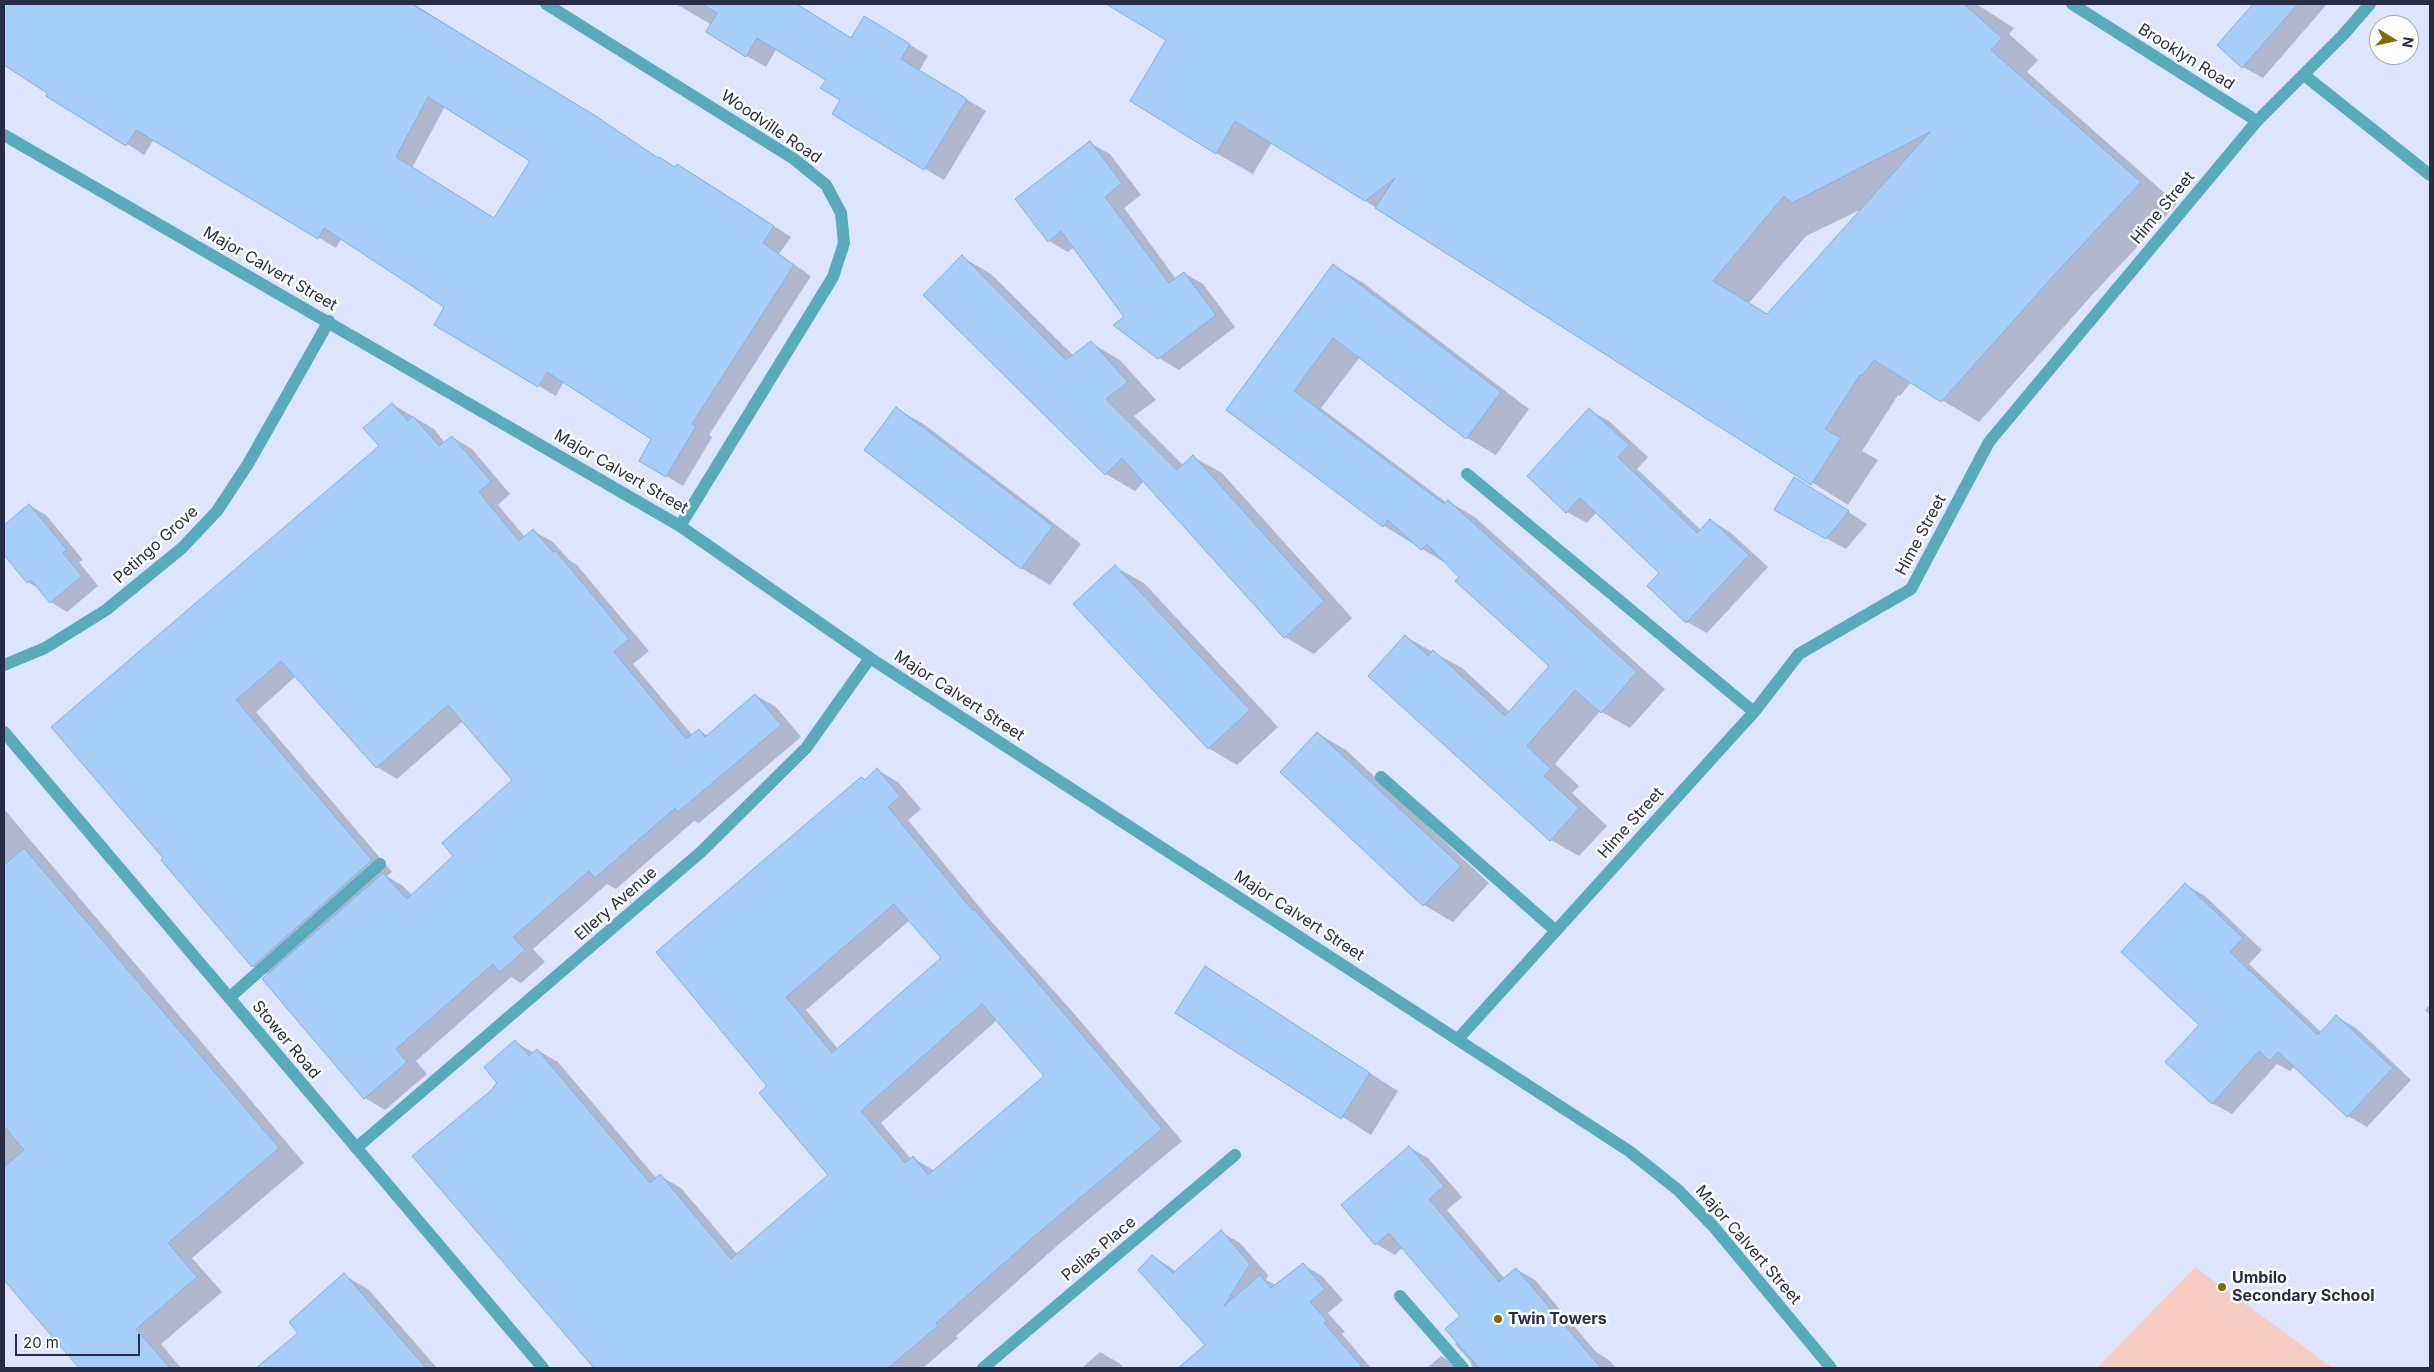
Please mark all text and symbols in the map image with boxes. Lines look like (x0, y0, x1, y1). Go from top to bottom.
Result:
north arrow (2369, 15, 2419, 65)
street label: Brooklyn Road (2134, 20, 2238, 94)
text: N (2399, 36, 2418, 49)
street label: Woodville Road (717, 86, 825, 168)
street label: Hime Street (2127, 168, 2199, 248)
street label: Major Calvert Street (200, 223, 340, 315)
street label: Major Calvert Street (551, 426, 691, 518)
street label: Hime Street (1892, 491, 1950, 579)
street label: Petingo Grove (110, 502, 202, 588)
street label: Major Calvert Street (890, 647, 1028, 745)
street label: Hime Street (1594, 784, 1668, 862)
street label: Ellery Avenue (571, 863, 661, 945)
street label: Major Calvert Street (1230, 867, 1368, 965)
street label: Stower Road (248, 997, 324, 1083)
street label: Major Calvert Street (1691, 1182, 1805, 1308)
street label: Pelias Place (1058, 1212, 1140, 1286)
place label: Umbilo Secondary School (2232, 1268, 2375, 1306)
marker: Umbilo Secondary School (2216, 1281, 2228, 1293)
place label: Twin Towers (1508, 1309, 1607, 1329)
marker: Twin Towers (1492, 1313, 1504, 1325)
scale bar (18, 1324, 142, 1356)
text: 20 m (23, 1333, 59, 1352)

